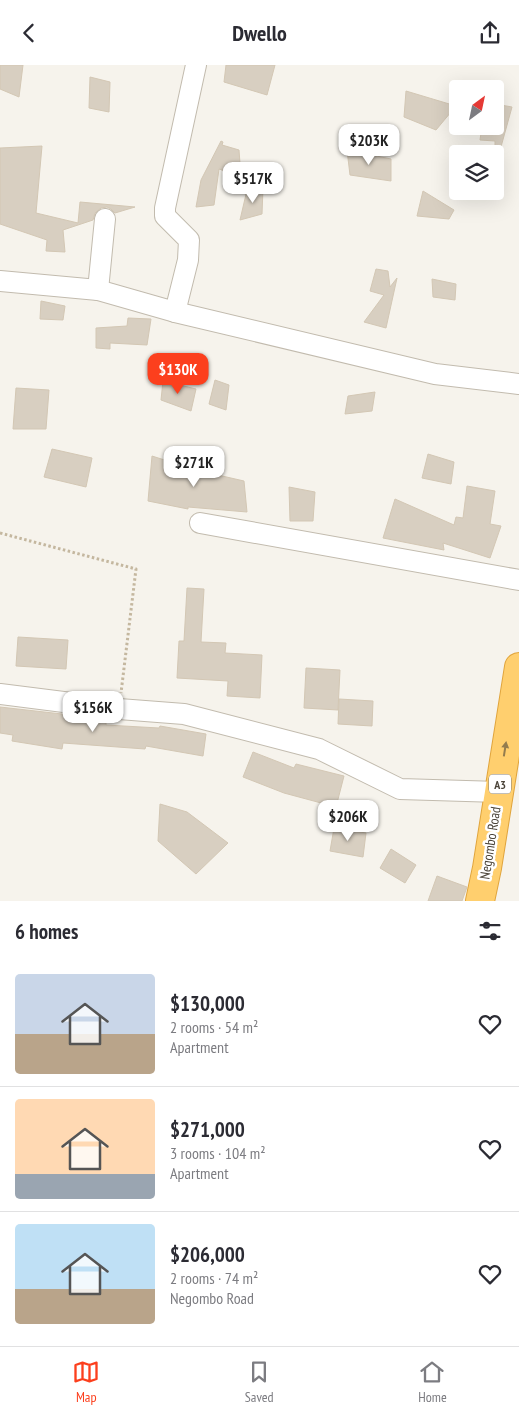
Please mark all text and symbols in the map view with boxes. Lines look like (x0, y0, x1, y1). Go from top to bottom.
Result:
icon: back (15, 19, 43, 47)
text: Dwello (232, 19, 287, 47)
icon: share (476, 19, 504, 47)
north arrow (449, 80, 504, 135)
map controls (449, 80, 504, 200)
pin: $203K (334, 123, 404, 166)
text: $203K (350, 130, 388, 150)
button: layers (449, 145, 504, 200)
pin: $517K (218, 161, 288, 204)
text: $517K (234, 168, 272, 188)
pin: $130K (143, 353, 213, 395)
text: $130K (159, 359, 197, 379)
pin: $271K (159, 445, 229, 488)
text: $271K (175, 452, 213, 472)
pin: $156K (58, 691, 128, 733)
text: $156K (74, 697, 112, 717)
one-way arrow (502, 741, 510, 757)
road number: A3 (489, 775, 511, 794)
pin: $206K (313, 799, 383, 842)
street label: Negombo Road (475, 805, 505, 881)
text: $206K (329, 806, 367, 826)
icon: filters (476, 917, 504, 945)
text: 6 homes (15, 918, 78, 945)
text: $130,000 (170, 990, 245, 1017)
icon: home (55, 994, 115, 1054)
icon: heart (476, 1010, 504, 1038)
text: 2 rooms · 54 m² (170, 1017, 258, 1037)
text: Apartment (170, 1037, 229, 1057)
text: $271,000 (170, 1116, 245, 1143)
icon: home (55, 1119, 115, 1179)
icon: heart (476, 1135, 504, 1163)
text: 3 rooms · 104 m² (170, 1143, 266, 1163)
text: Apartment (170, 1163, 229, 1183)
text: $206,000 (170, 1241, 245, 1268)
icon: home (55, 1244, 115, 1304)
icon: heart (476, 1260, 504, 1288)
text: 2 rooms · 74 m² (170, 1268, 258, 1288)
text: Negombo Road (170, 1288, 254, 1308)
tab: Map (72, 1358, 100, 1406)
tab: Saved (245, 1358, 274, 1406)
tab: Home (418, 1358, 447, 1406)

